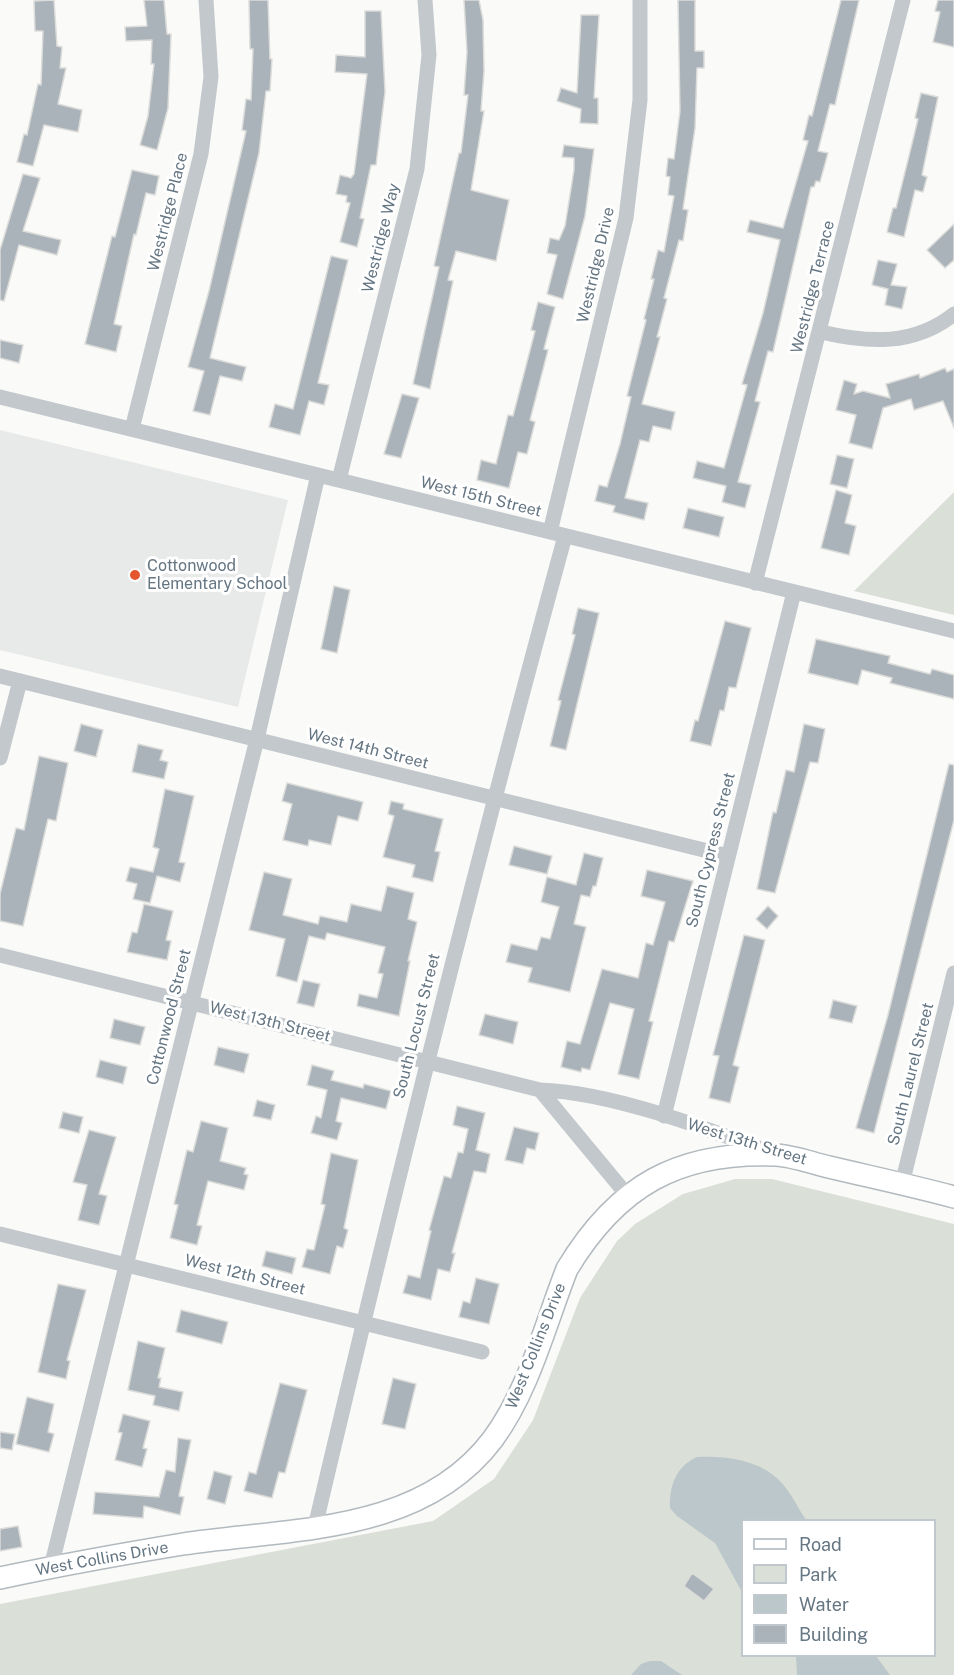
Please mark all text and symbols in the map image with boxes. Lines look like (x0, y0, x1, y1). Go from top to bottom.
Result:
street label: Westridge Place (144, 151, 192, 273)
street label: Westridge Way (358, 181, 404, 295)
street label: Westridge Drive (573, 205, 619, 325)
street label: Westridge Terrace (787, 219, 839, 355)
street label: West 15th Street (418, 473, 544, 521)
place label: Cottonwood Elementary School (147, 556, 287, 594)
marker: Cottonwood Elementary School (128, 568, 142, 582)
street label: West 14th Street (305, 725, 431, 773)
street label: South Cypress Street (682, 770, 740, 930)
street label: Cottonwood Street (143, 947, 195, 1087)
street label: South Locust Street (390, 951, 444, 1101)
street label: West 13th Street (207, 998, 333, 1046)
street label: South Laurel Street (884, 1001, 938, 1147)
street label: West 13th Street (685, 1115, 809, 1169)
street label: West 12th Street (183, 1251, 307, 1299)
street label: West Collins Drive (502, 1280, 570, 1412)
legend (741, 1519, 936, 1657)
text: Road (799, 1534, 842, 1555)
street label: West Collins Drive (34, 1538, 170, 1580)
text: Park (799, 1564, 837, 1585)
text: Water (799, 1594, 849, 1615)
text: Building (799, 1624, 868, 1645)

